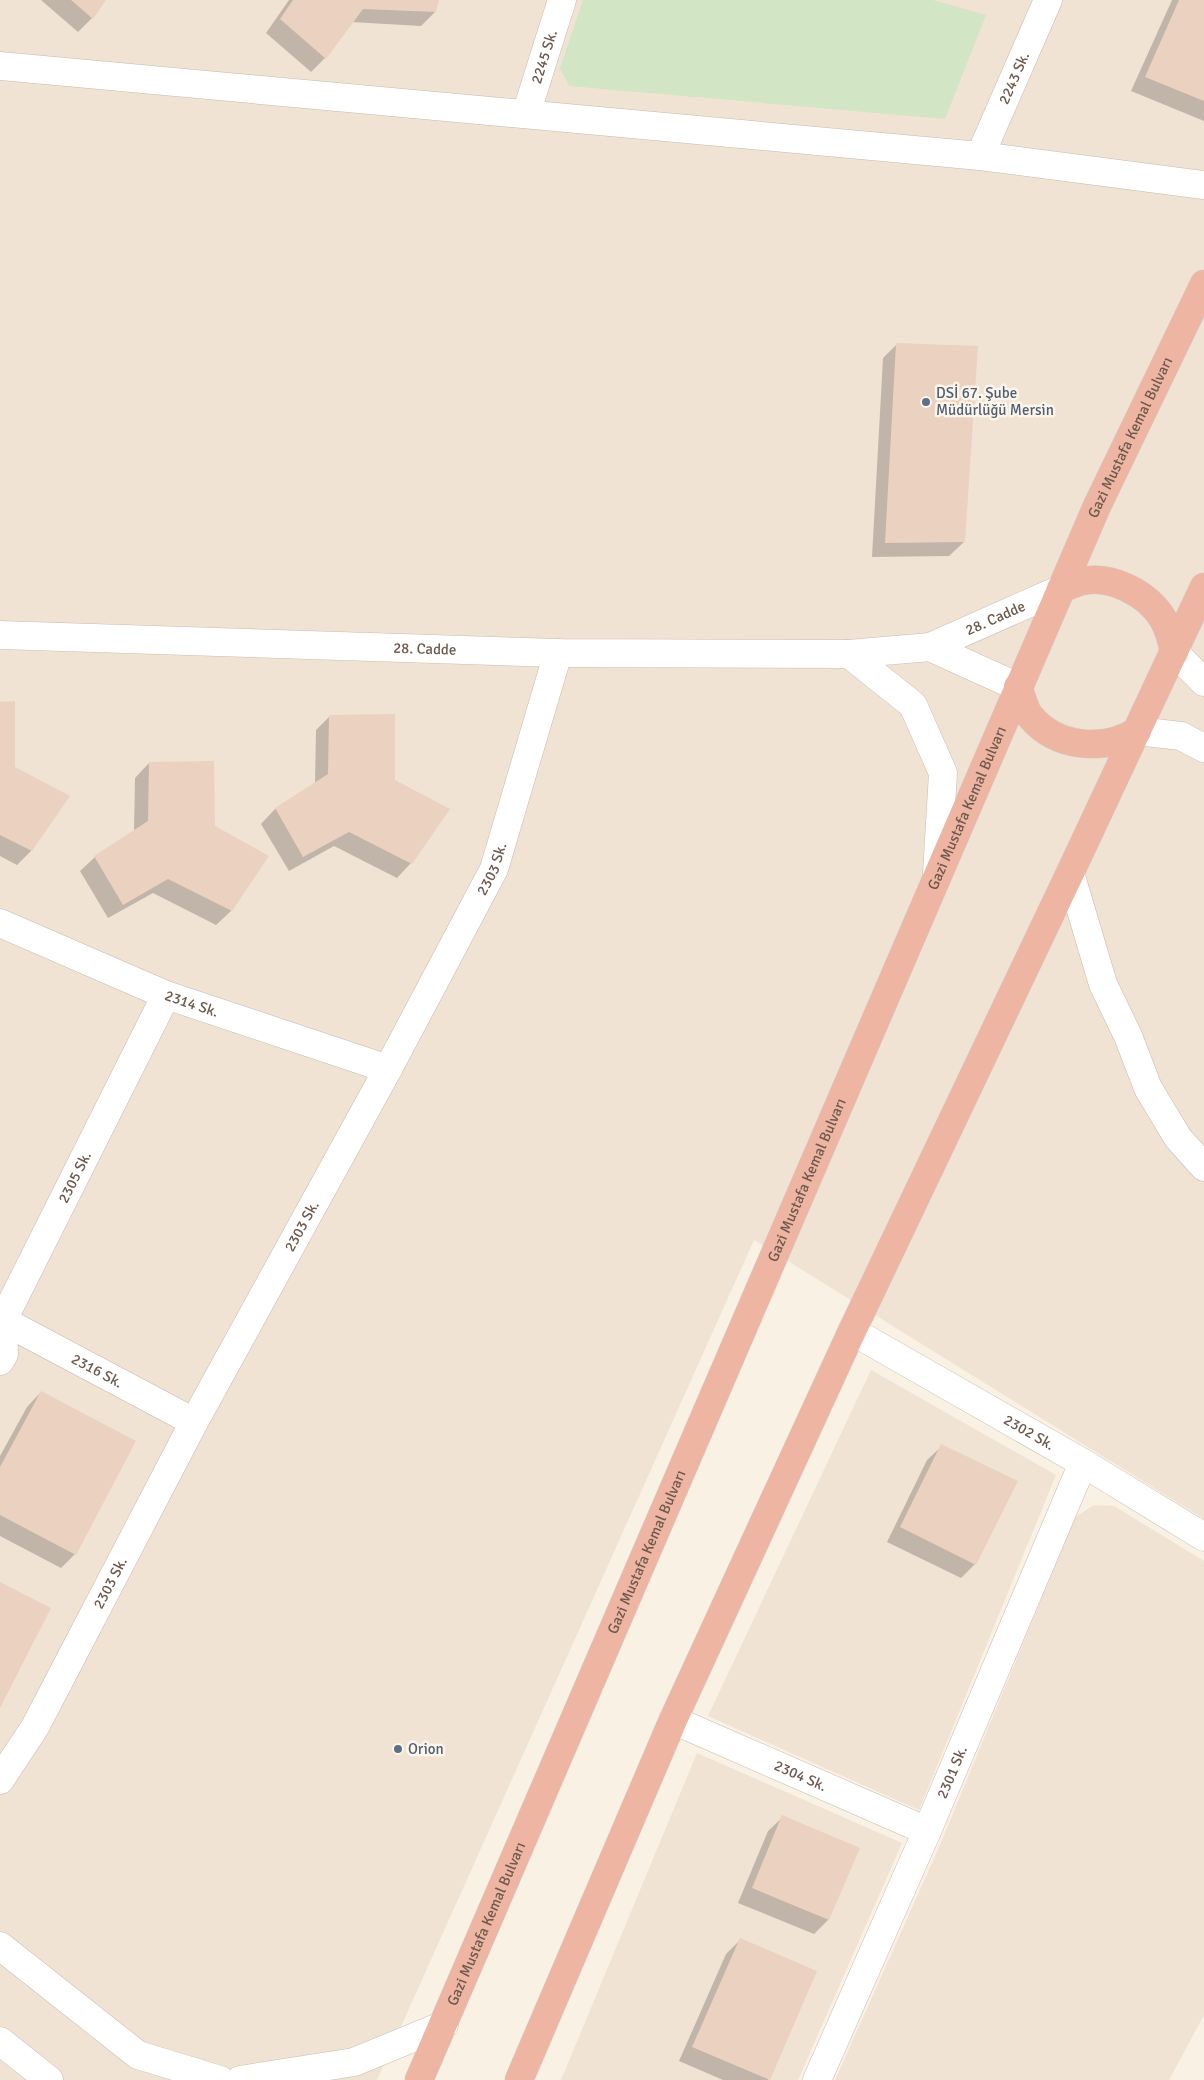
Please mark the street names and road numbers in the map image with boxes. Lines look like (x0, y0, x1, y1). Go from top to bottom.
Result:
street label: 2245 Sk. (527, 28, 561, 86)
street label: 2243 Sk. (995, 49, 1033, 107)
street label: Gazi Mustafa Kemal Bulvarı (1084, 354, 1176, 521)
street label: 28. Cadde (963, 597, 1028, 639)
street label: 28. Cadde (393, 639, 457, 659)
street label: Gazi Mustafa Kemal Bulvarı (924, 723, 1010, 893)
street label: 2303 Sk. (473, 840, 510, 898)
street label: 2314 Sk. (162, 986, 221, 1021)
street label: Gazi Mustafa Kemal Bulvarı (764, 1095, 850, 1265)
street label: 2305 Sk. (54, 1148, 95, 1206)
street label: 2303 Sk. (280, 1197, 323, 1255)
street label: 2316 Sk. (68, 1350, 126, 1392)
street label: 2302 Sk. (1001, 1411, 1058, 1454)
street label: Gazi Mustafa Kemal Bulvarı (603, 1467, 690, 1636)
street label: 2303 Sk. (89, 1554, 131, 1612)
street label: 2301 Sk. (933, 1743, 971, 1801)
street label: 2304 Sk. (771, 1756, 829, 1795)
street label: Gazi Mustafa Kemal Bulvarı (443, 1839, 529, 2008)

